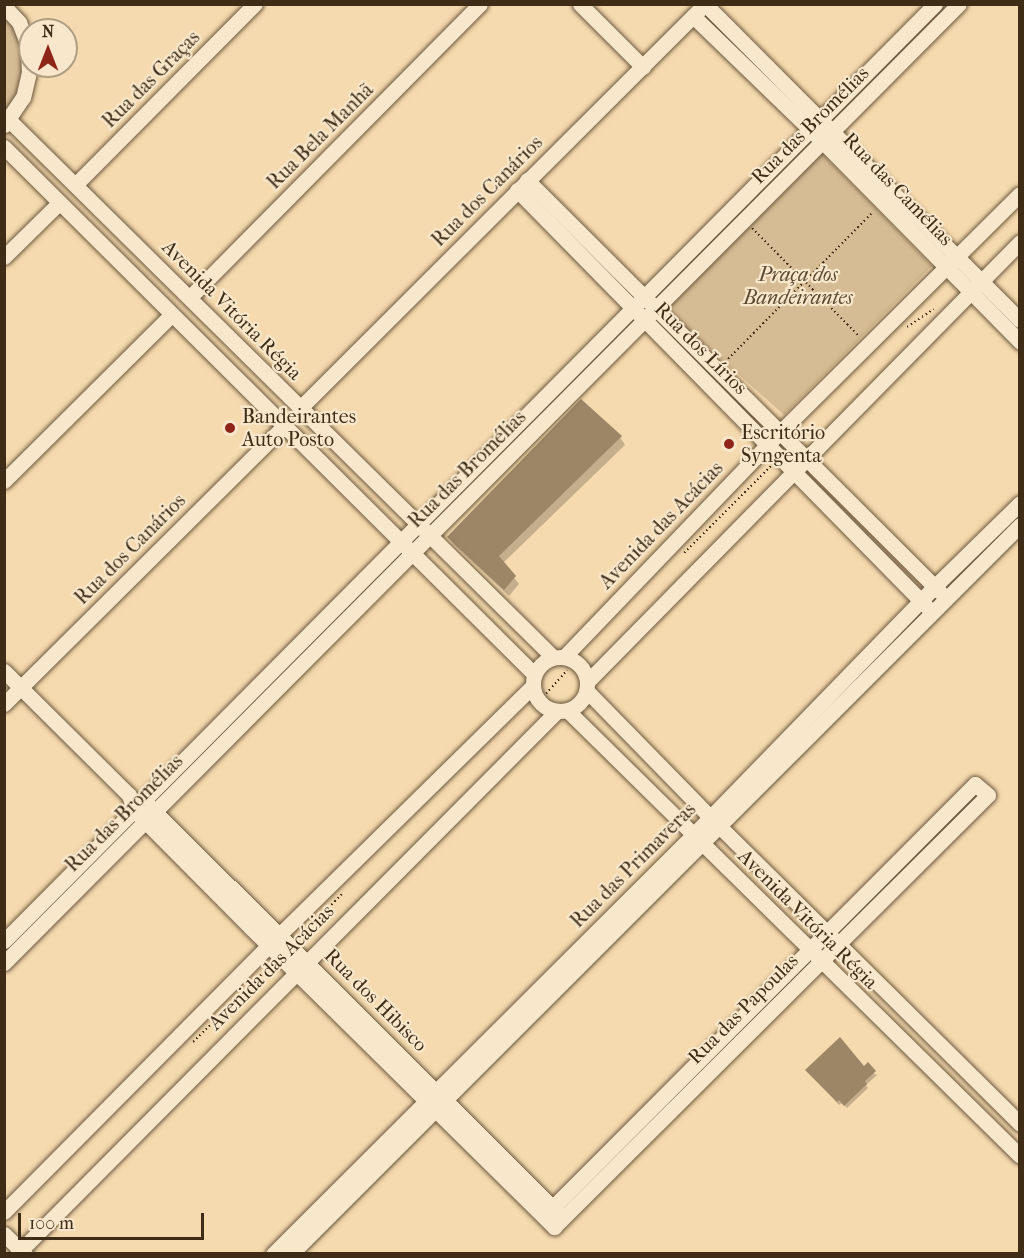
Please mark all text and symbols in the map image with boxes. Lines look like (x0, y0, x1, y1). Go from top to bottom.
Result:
north arrow (18, 18, 78, 78)
text: N (42, 22, 54, 41)
street label: Rua das Graças (97, 25, 205, 133)
street label: Rua das Bromélias (746, 61, 874, 189)
street label: Rua Bela Manhã (262, 78, 378, 194)
street label: Rua das Camélias (838, 127, 958, 251)
street label: Rua dos Canários (427, 131, 547, 251)
street label: Avenida Vitória Régia (157, 235, 307, 385)
park label: Praça dos Bandeirantes (743, 263, 853, 310)
street label: Rua dos Lírios (650, 297, 752, 399)
place label: Bandeirantes Auto Posto (242, 404, 356, 451)
street label: Rua das Bromélias (403, 405, 531, 533)
place label: Escritório Syngenta (741, 420, 825, 467)
marker: Bandeirantes Auto Posto (223, 421, 237, 435)
marker: Escritório Syngenta (722, 437, 736, 451)
street label: Avenida das Acácias (594, 456, 728, 594)
street label: Rua dos Canários (70, 489, 190, 609)
street label: Rua das Bromélias (60, 749, 188, 877)
street label: Rua das Primaveras (565, 797, 701, 933)
street label: Avenida Vitória Régia (733, 844, 883, 994)
street label: Avenida das Acácias (203, 899, 339, 1035)
street label: Rua dos Hibisco (319, 943, 433, 1057)
street label: Rua das Papoulas (683, 949, 803, 1069)
scale bar (21, 1201, 207, 1239)
text: 100 m (29, 1213, 74, 1234)

